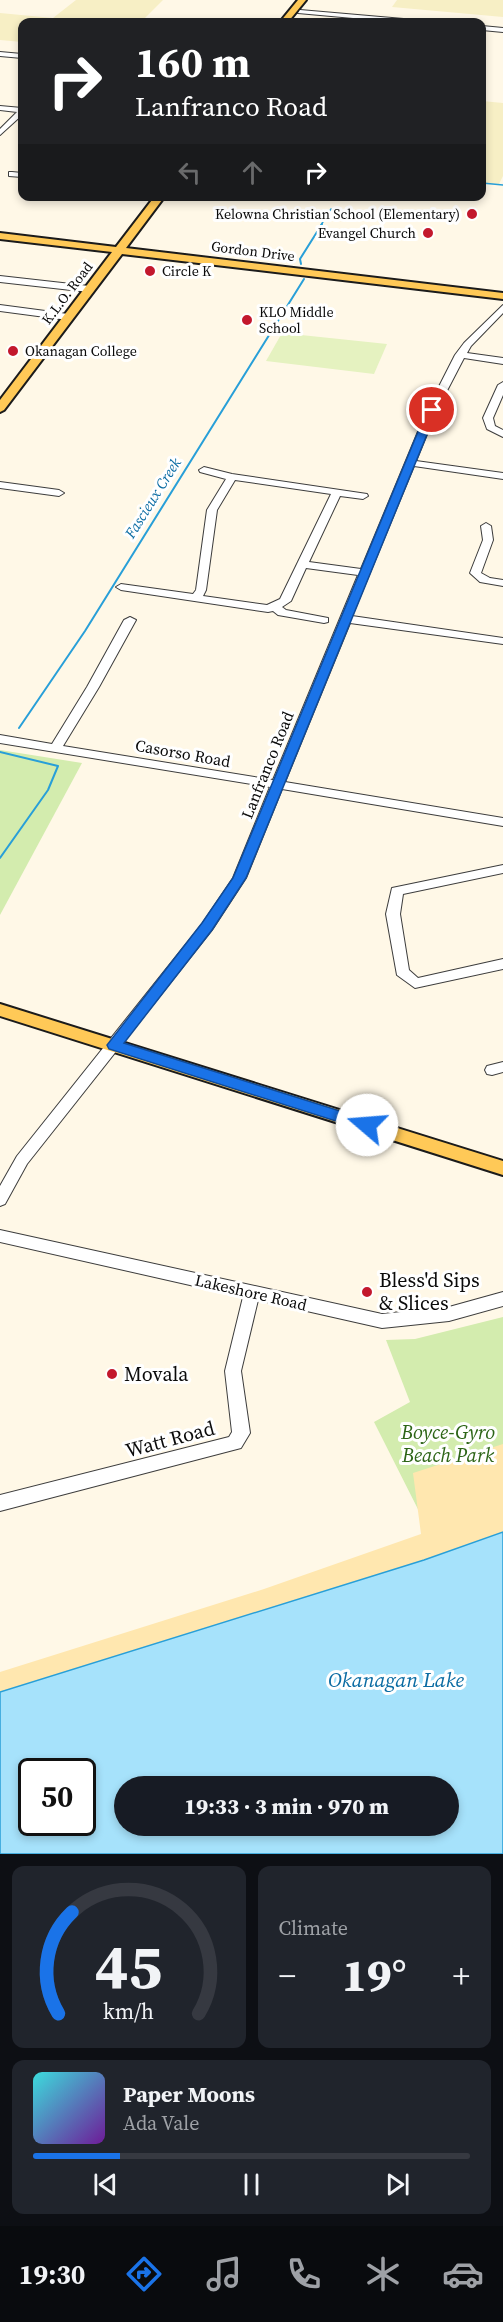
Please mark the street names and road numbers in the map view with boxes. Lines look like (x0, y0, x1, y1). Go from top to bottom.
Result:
street label: Gordon Drive (210, 236, 296, 266)
street label: K.L.O. Road (37, 257, 97, 328)
street label: Lanfranco Road (235, 708, 299, 822)
street label: Casorso Road (134, 734, 232, 772)
street label: Lakeshore Road (193, 1268, 309, 1316)
street label: Watt Road (122, 1414, 218, 1464)

